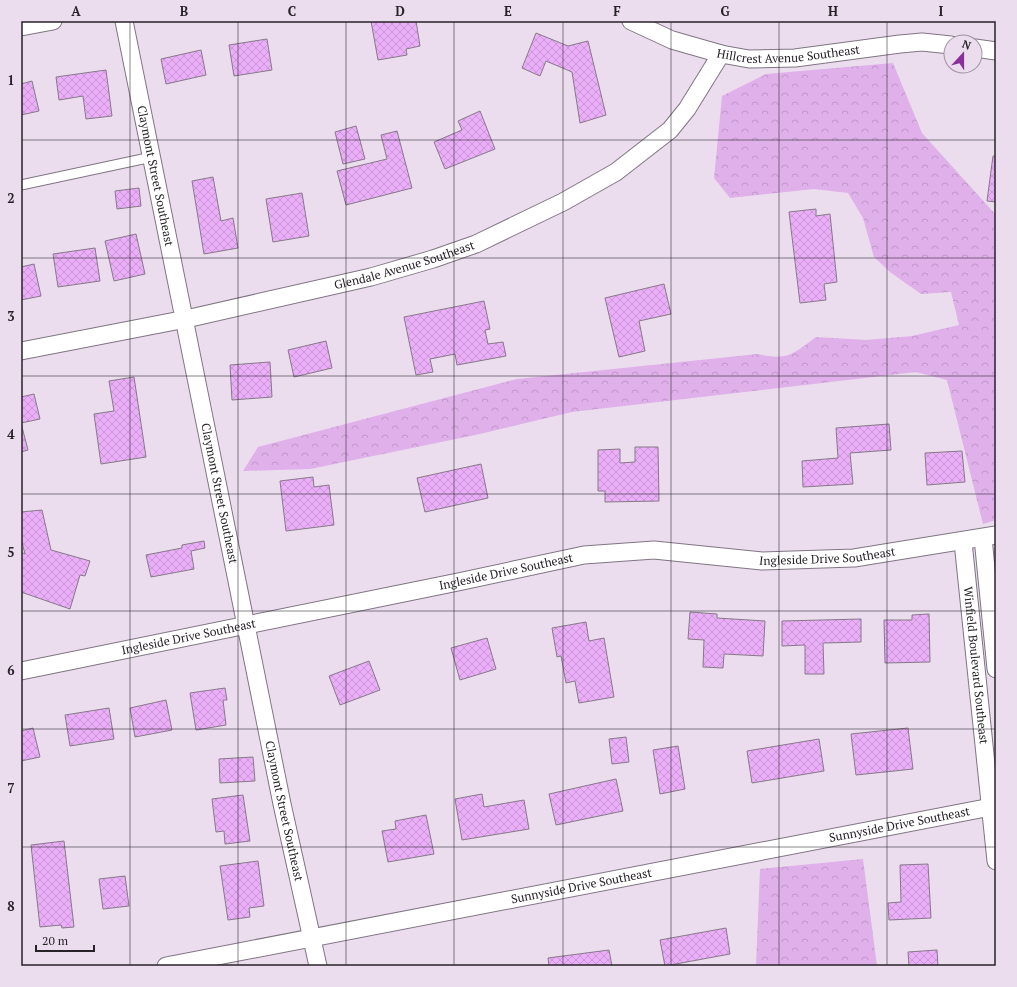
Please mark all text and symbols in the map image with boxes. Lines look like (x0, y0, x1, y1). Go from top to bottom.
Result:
text: A (71, 2, 81, 20)
text: B (180, 2, 188, 20)
text: C (288, 2, 296, 20)
text: D (395, 2, 405, 20)
text: E (504, 2, 512, 20)
text: F (613, 2, 621, 20)
text: G (720, 2, 730, 20)
text: H (828, 2, 838, 20)
text: I (939, 2, 944, 20)
north arrow (943, 34, 983, 74)
text: N (960, 37, 974, 53)
street label: Hillcrest Avenue Southeast (716, 41, 861, 66)
text: 1 (7, 71, 15, 89)
street label: Claymont Street Southeast (134, 104, 177, 248)
text: 2 (7, 189, 15, 207)
street label: Glendale Avenue Southeast (333, 237, 477, 292)
text: 3 (7, 307, 15, 325)
street label: Claymont Street Southeast (198, 422, 241, 566)
text: 4 (7, 425, 15, 443)
text: 5 (7, 543, 15, 561)
street label: Ingleside Drive Southeast (758, 543, 897, 568)
street label: Ingleside Drive Southeast (438, 549, 575, 593)
street label: Winfield Boulevard Southeast (961, 586, 992, 745)
street label: Ingleside Drive Southeast (120, 615, 257, 657)
text: 6 (7, 661, 15, 679)
street label: Claymont Street Southeast (262, 739, 307, 883)
text: 7 (7, 779, 15, 797)
street label: Sunnyside Drive Southeast (828, 803, 972, 845)
street label: Sunnyside Drive Southeast (510, 864, 653, 906)
text: 8 (7, 897, 15, 915)
scale bar (36, 927, 94, 953)
text: 20 m (42, 933, 69, 948)

